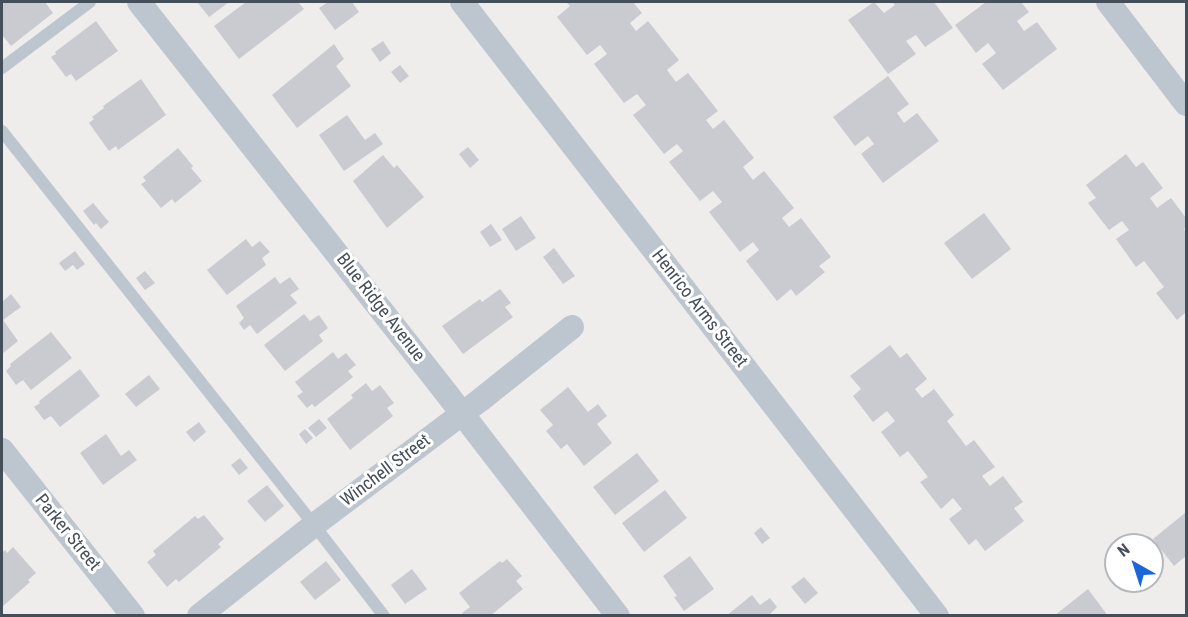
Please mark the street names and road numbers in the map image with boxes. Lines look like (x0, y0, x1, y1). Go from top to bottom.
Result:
street label: Henrico Arms Street (646, 246, 752, 372)
street label: Blue Ridge Avenue (331, 250, 429, 366)
street label: Winchell Street (337, 430, 435, 512)
street label: Parker Street (30, 490, 104, 576)

